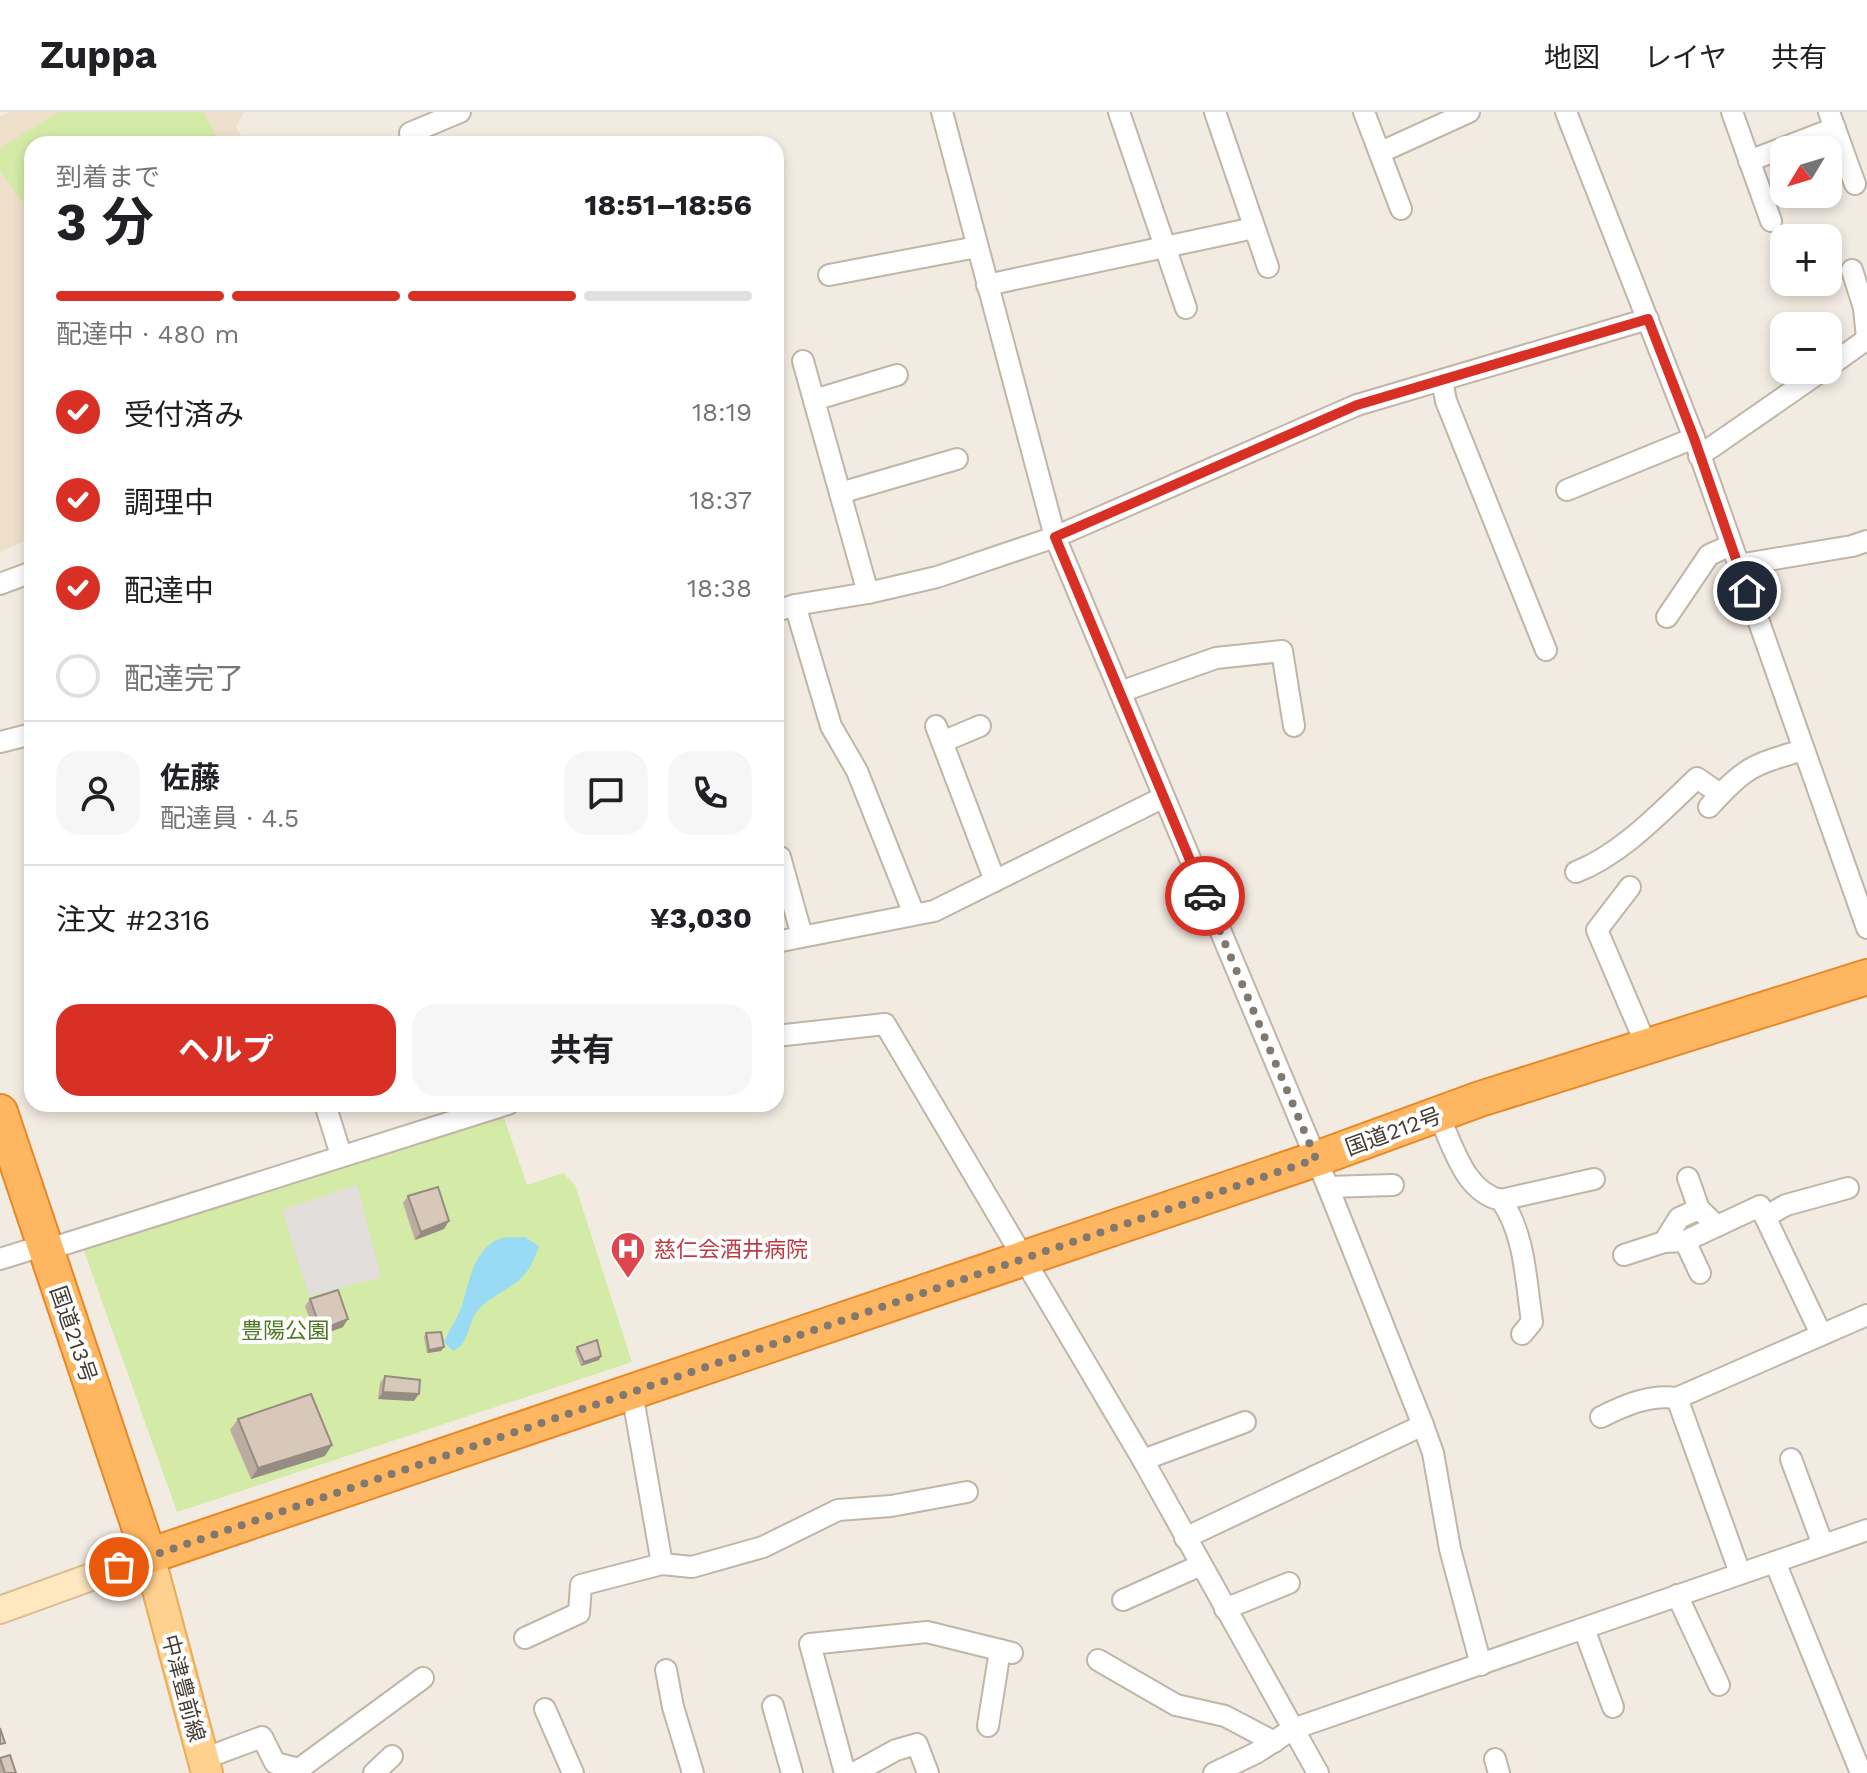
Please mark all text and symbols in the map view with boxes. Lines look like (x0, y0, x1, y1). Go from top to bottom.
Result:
text: Zuppa (40, 33, 157, 77)
text: 地図 (1544, 41, 1600, 74)
text: レイヤ (1644, 41, 1727, 74)
text: 共有 (1771, 41, 1827, 74)
north arrow (1770, 136, 1842, 208)
map controls (1770, 136, 1842, 384)
text: 到着まで (56, 162, 160, 192)
text: 18:51–18:56 (584, 187, 752, 222)
text: 3 分 (56, 192, 154, 253)
button: + (1770, 224, 1842, 296)
button: − (1770, 312, 1842, 384)
text: 配達中 · 480 m (56, 319, 239, 349)
icon: check (56, 390, 100, 434)
text: 受付済み (124, 397, 244, 432)
text: 18:19 (692, 397, 752, 427)
icon: check (56, 478, 100, 522)
text: 調理中 (124, 485, 214, 520)
text: 18:37 (689, 485, 752, 515)
pin (1713, 557, 1781, 625)
icon: check (56, 566, 100, 610)
icon: home (1725, 569, 1769, 613)
text: 配達中 (124, 573, 214, 608)
text: 18:38 (687, 573, 752, 603)
text: 配達完了 (124, 661, 244, 696)
button: person (56, 751, 140, 835)
button: chat (564, 751, 648, 835)
button: phone (668, 751, 752, 835)
text: 佐藤 (160, 760, 220, 795)
text: 配達員 · 4.5 (160, 803, 299, 833)
courier (1165, 856, 1245, 936)
icon: car (1183, 874, 1227, 918)
text: ¥3,030 (650, 900, 752, 935)
text: 注文 #2316 (56, 902, 210, 937)
button: ヘルプ (56, 1004, 396, 1096)
button: 共有 (412, 1004, 752, 1096)
street label: 国道212号 (1342, 1103, 1445, 1160)
hospital icon: 慈仁会酒井病院 (609, 1230, 647, 1280)
place label: 慈仁会酒井病院 (654, 1237, 808, 1262)
street label: 国道213号 (45, 1283, 102, 1386)
park label: 豊陽公園 (241, 1318, 329, 1343)
pin (85, 1533, 153, 1601)
icon: bag (97, 1545, 141, 1589)
street label: 中津豊前線 (157, 1632, 210, 1744)

